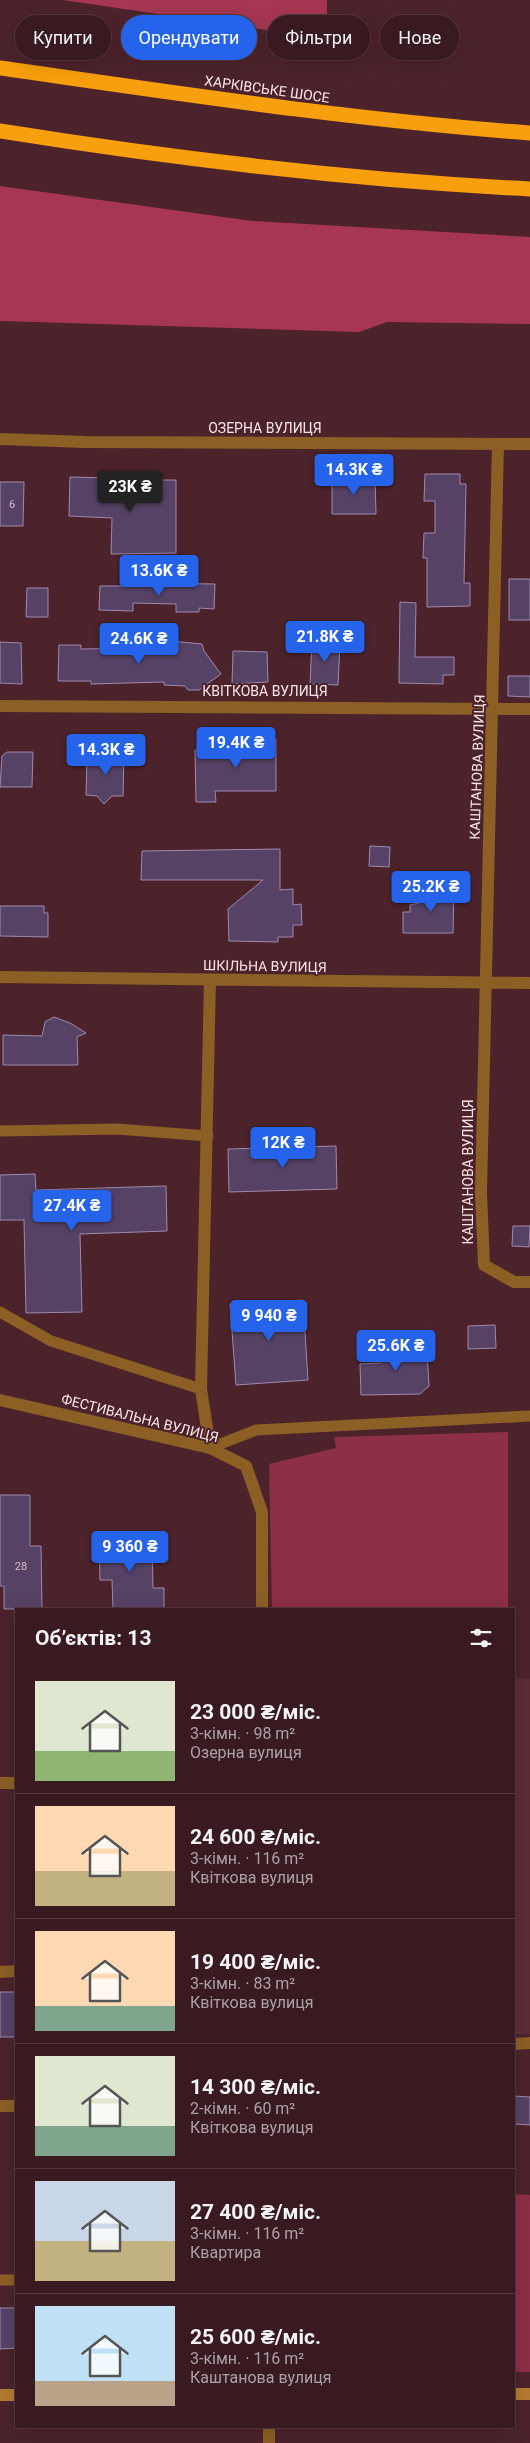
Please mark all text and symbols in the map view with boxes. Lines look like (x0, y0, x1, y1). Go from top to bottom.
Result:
chip: Купити (15, 15, 111, 60)
chip: Орендувати (121, 15, 257, 60)
chip: Фільтри (267, 15, 370, 60)
chip: Нове (380, 15, 459, 60)
street label: ХАРКІВСЬКЕ ШОСЕ (203, 72, 331, 106)
street label: ОЗЕРНА ВУЛИЦЯ (208, 420, 322, 436)
pin: 14.3K ₴ (308, 454, 400, 496)
text: 14.3K ₴ (326, 460, 383, 479)
pin: 23K ₴ (95, 470, 165, 513)
text: 23K ₴ (108, 477, 152, 496)
house number: 6 (9, 498, 15, 511)
pin: 13.6K ₴ (113, 554, 205, 597)
text: 13.6K ₴ (131, 561, 188, 580)
pin: 21.8K ₴ (279, 620, 371, 663)
pin: 24.6K ₴ (93, 622, 185, 665)
text: 21.8K ₴ (297, 627, 354, 646)
text: 24.6K ₴ (111, 629, 168, 648)
street label: КВІТКОВА ВУЛИЦЯ (202, 683, 328, 699)
street label: КАШТАНОВА ВУЛИЦЯ (466, 694, 488, 840)
pin: 19.4K ₴ (190, 726, 282, 769)
text: 19.4K ₴ (208, 733, 265, 752)
pin: 14.3K ₴ (60, 734, 152, 776)
text: 14.3K ₴ (78, 740, 135, 759)
pin: 25.2K ₴ (385, 870, 477, 913)
text: 25.2K ₴ (403, 877, 460, 896)
street label: ШКІЛЬНА ВУЛИЦЯ (203, 957, 327, 975)
street label: КАШТАНОВА ВУЛИЦЯ (460, 1099, 476, 1245)
pin: 12K ₴ (248, 1126, 318, 1169)
text: 12K ₴ (261, 1133, 305, 1152)
pin: 27.4K ₴ (26, 1190, 118, 1232)
text: 27.4K ₴ (44, 1196, 101, 1215)
pin: 9 940 ₴ (223, 1300, 315, 1342)
text: 9 940 ₴ (241, 1306, 297, 1325)
pin: 25.6K ₴ (350, 1330, 442, 1372)
text: 25.6K ₴ (368, 1336, 425, 1355)
street label: ФЕСТИВАЛЬНА ВУЛИЦЯ (60, 1391, 220, 1445)
pin: 9 360 ₴ (84, 1530, 176, 1573)
text: 9 360 ₴ (102, 1537, 158, 1556)
house number: 28 (15, 1560, 27, 1573)
icon: filters (467, 1624, 495, 1652)
text: Об’єктів: 13 (35, 1626, 151, 1650)
text: 23 000 ₴/міс. (190, 1700, 321, 1724)
icon: home (75, 1701, 135, 1761)
text: 3-кімн. · 98 m² (190, 1724, 295, 1743)
text: Озерна вулиця (190, 1743, 302, 1762)
text: 24 600 ₴/міс. (190, 1825, 321, 1849)
icon: home (75, 1826, 135, 1886)
text: 3-кімн. · 116 m² (190, 1849, 304, 1868)
text: Квіткова вулиця (190, 1868, 314, 1887)
text: 19 400 ₴/міс. (190, 1950, 321, 1974)
icon: home (75, 1951, 135, 2011)
text: 3-кімн. · 83 m² (190, 1974, 295, 1993)
text: Квіткова вулиця (190, 1993, 314, 2012)
text: 14 300 ₴/міс. (190, 2075, 321, 2099)
icon: home (75, 2076, 135, 2136)
text: 2-кімн. · 60 m² (190, 2099, 295, 2118)
text: Квіткова вулиця (190, 2118, 314, 2137)
text: 27 400 ₴/міс. (190, 2200, 321, 2224)
icon: home (75, 2201, 135, 2261)
text: 3-кімн. · 116 m² (190, 2224, 304, 2243)
text: Квартира (190, 2243, 261, 2262)
text: 25 600 ₴/міс. (190, 2325, 321, 2349)
icon: home (75, 2326, 135, 2386)
text: 3-кімн. · 116 m² (190, 2349, 304, 2368)
text: Каштанова вулиця (190, 2368, 332, 2387)

